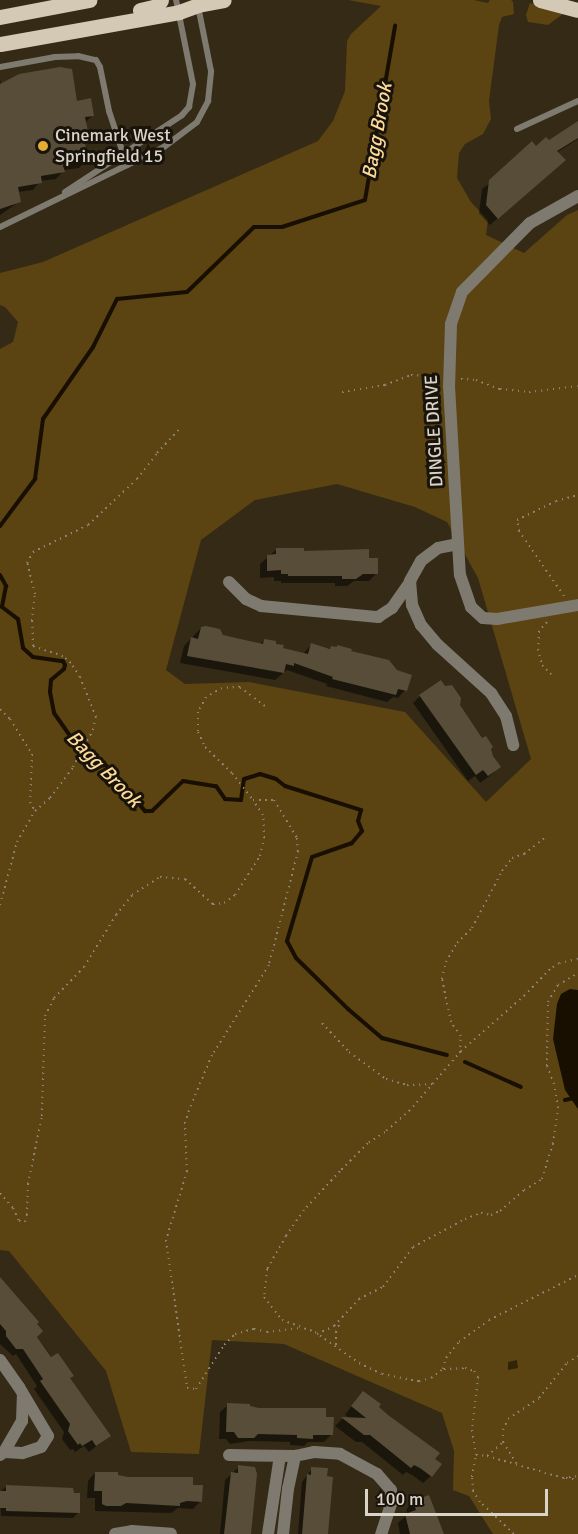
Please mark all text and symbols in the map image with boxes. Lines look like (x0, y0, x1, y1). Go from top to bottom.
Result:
water label: Bagg Brook (357, 81, 397, 181)
place label: Cinemark West Springfield 15 (55, 125, 170, 168)
marker: Cinemark West Springfield 15 (36, 139, 50, 153)
street label: DINGLE DRIVE (420, 374, 448, 488)
water label: Bagg Brook (62, 726, 146, 812)
scale bar (368, 1477, 551, 1515)
text: 100 m (376, 1488, 423, 1510)

